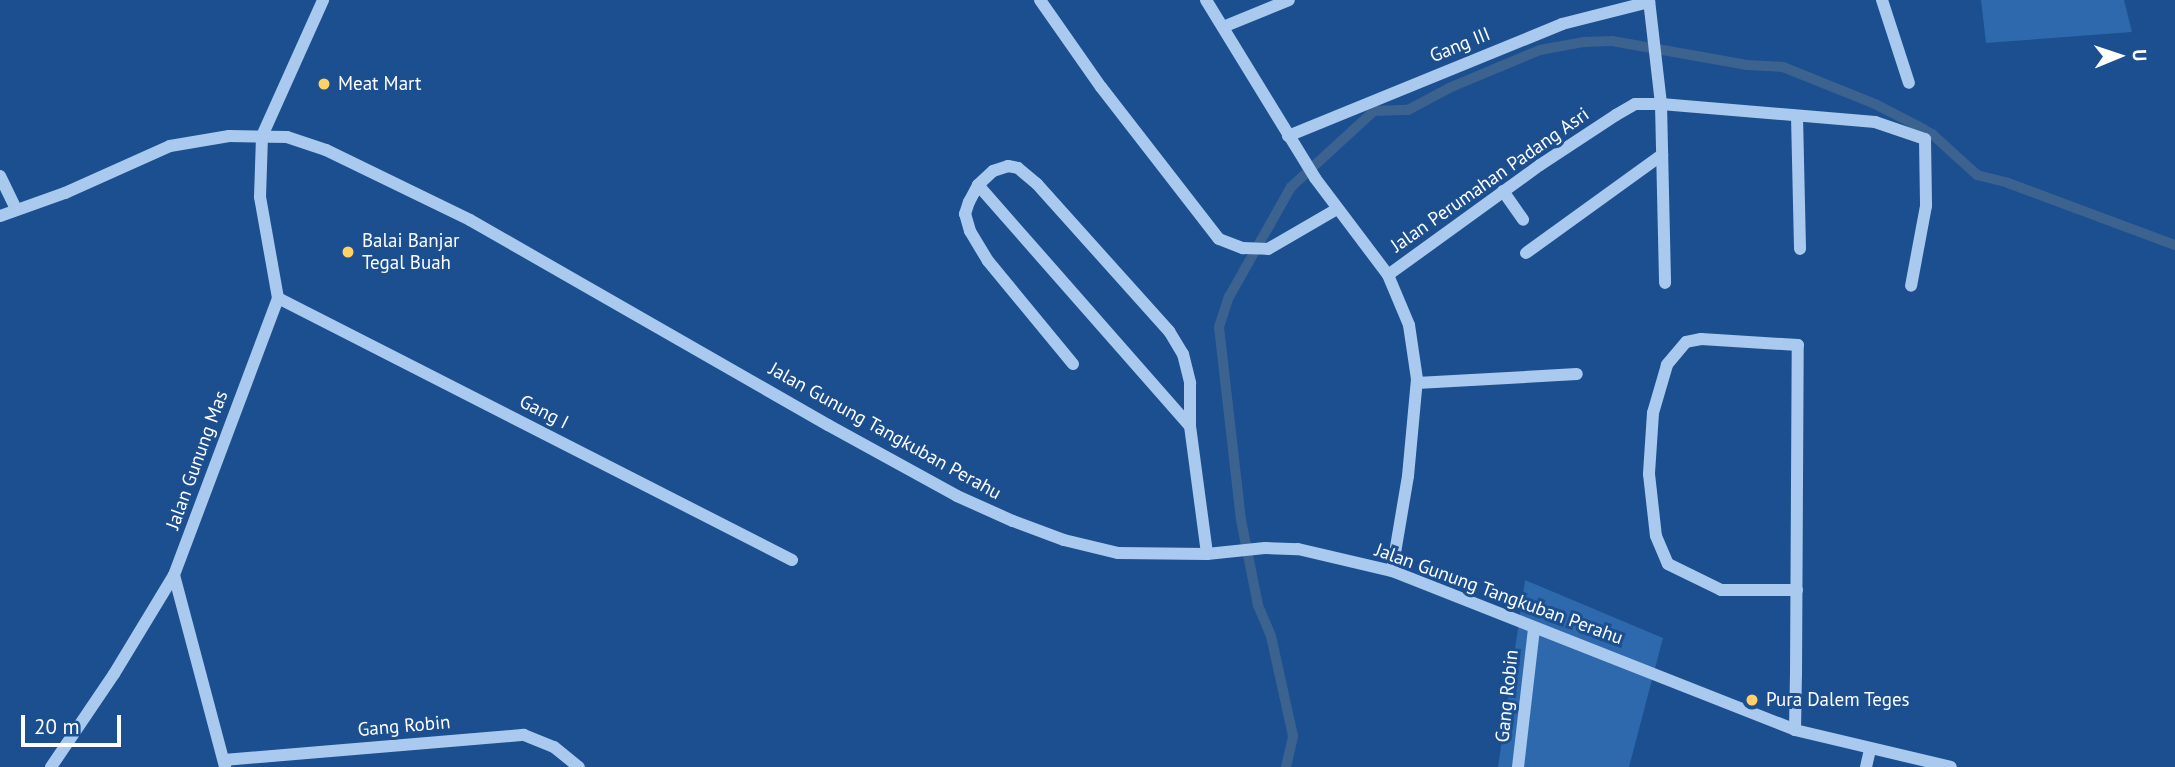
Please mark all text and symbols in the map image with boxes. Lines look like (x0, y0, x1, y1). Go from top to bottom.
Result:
north arrow (2084, 21, 2154, 91)
street label: Gang III (1426, 23, 1494, 67)
text: U (2128, 49, 2152, 62)
place label: Meat Mart (338, 73, 422, 95)
marker: Meat Mart (316, 76, 332, 92)
street label: Jalan Perumahan Padang Asri (1386, 103, 1594, 257)
place label: Balai Banjar Tegal Buah (362, 230, 460, 274)
marker: Balai Banjar Tegal Buah (340, 244, 356, 260)
street label: Jalan Gunung Tangkuban Perahu (765, 357, 1005, 505)
street label: Jalan Gunung Mas (161, 387, 233, 533)
street label: Gang I (516, 390, 572, 434)
street label: Jalan Gunung Tangkuban Perahu (1372, 538, 1626, 650)
street label: Gang Robin (1491, 649, 1523, 743)
place label: Pura Dalem Teges (1766, 689, 1910, 711)
marker: Pura Dalem Teges (1744, 692, 1760, 708)
scale bar (24, 700, 124, 744)
street label: Gang Robin (357, 711, 451, 741)
text: 20 m (34, 713, 80, 740)

